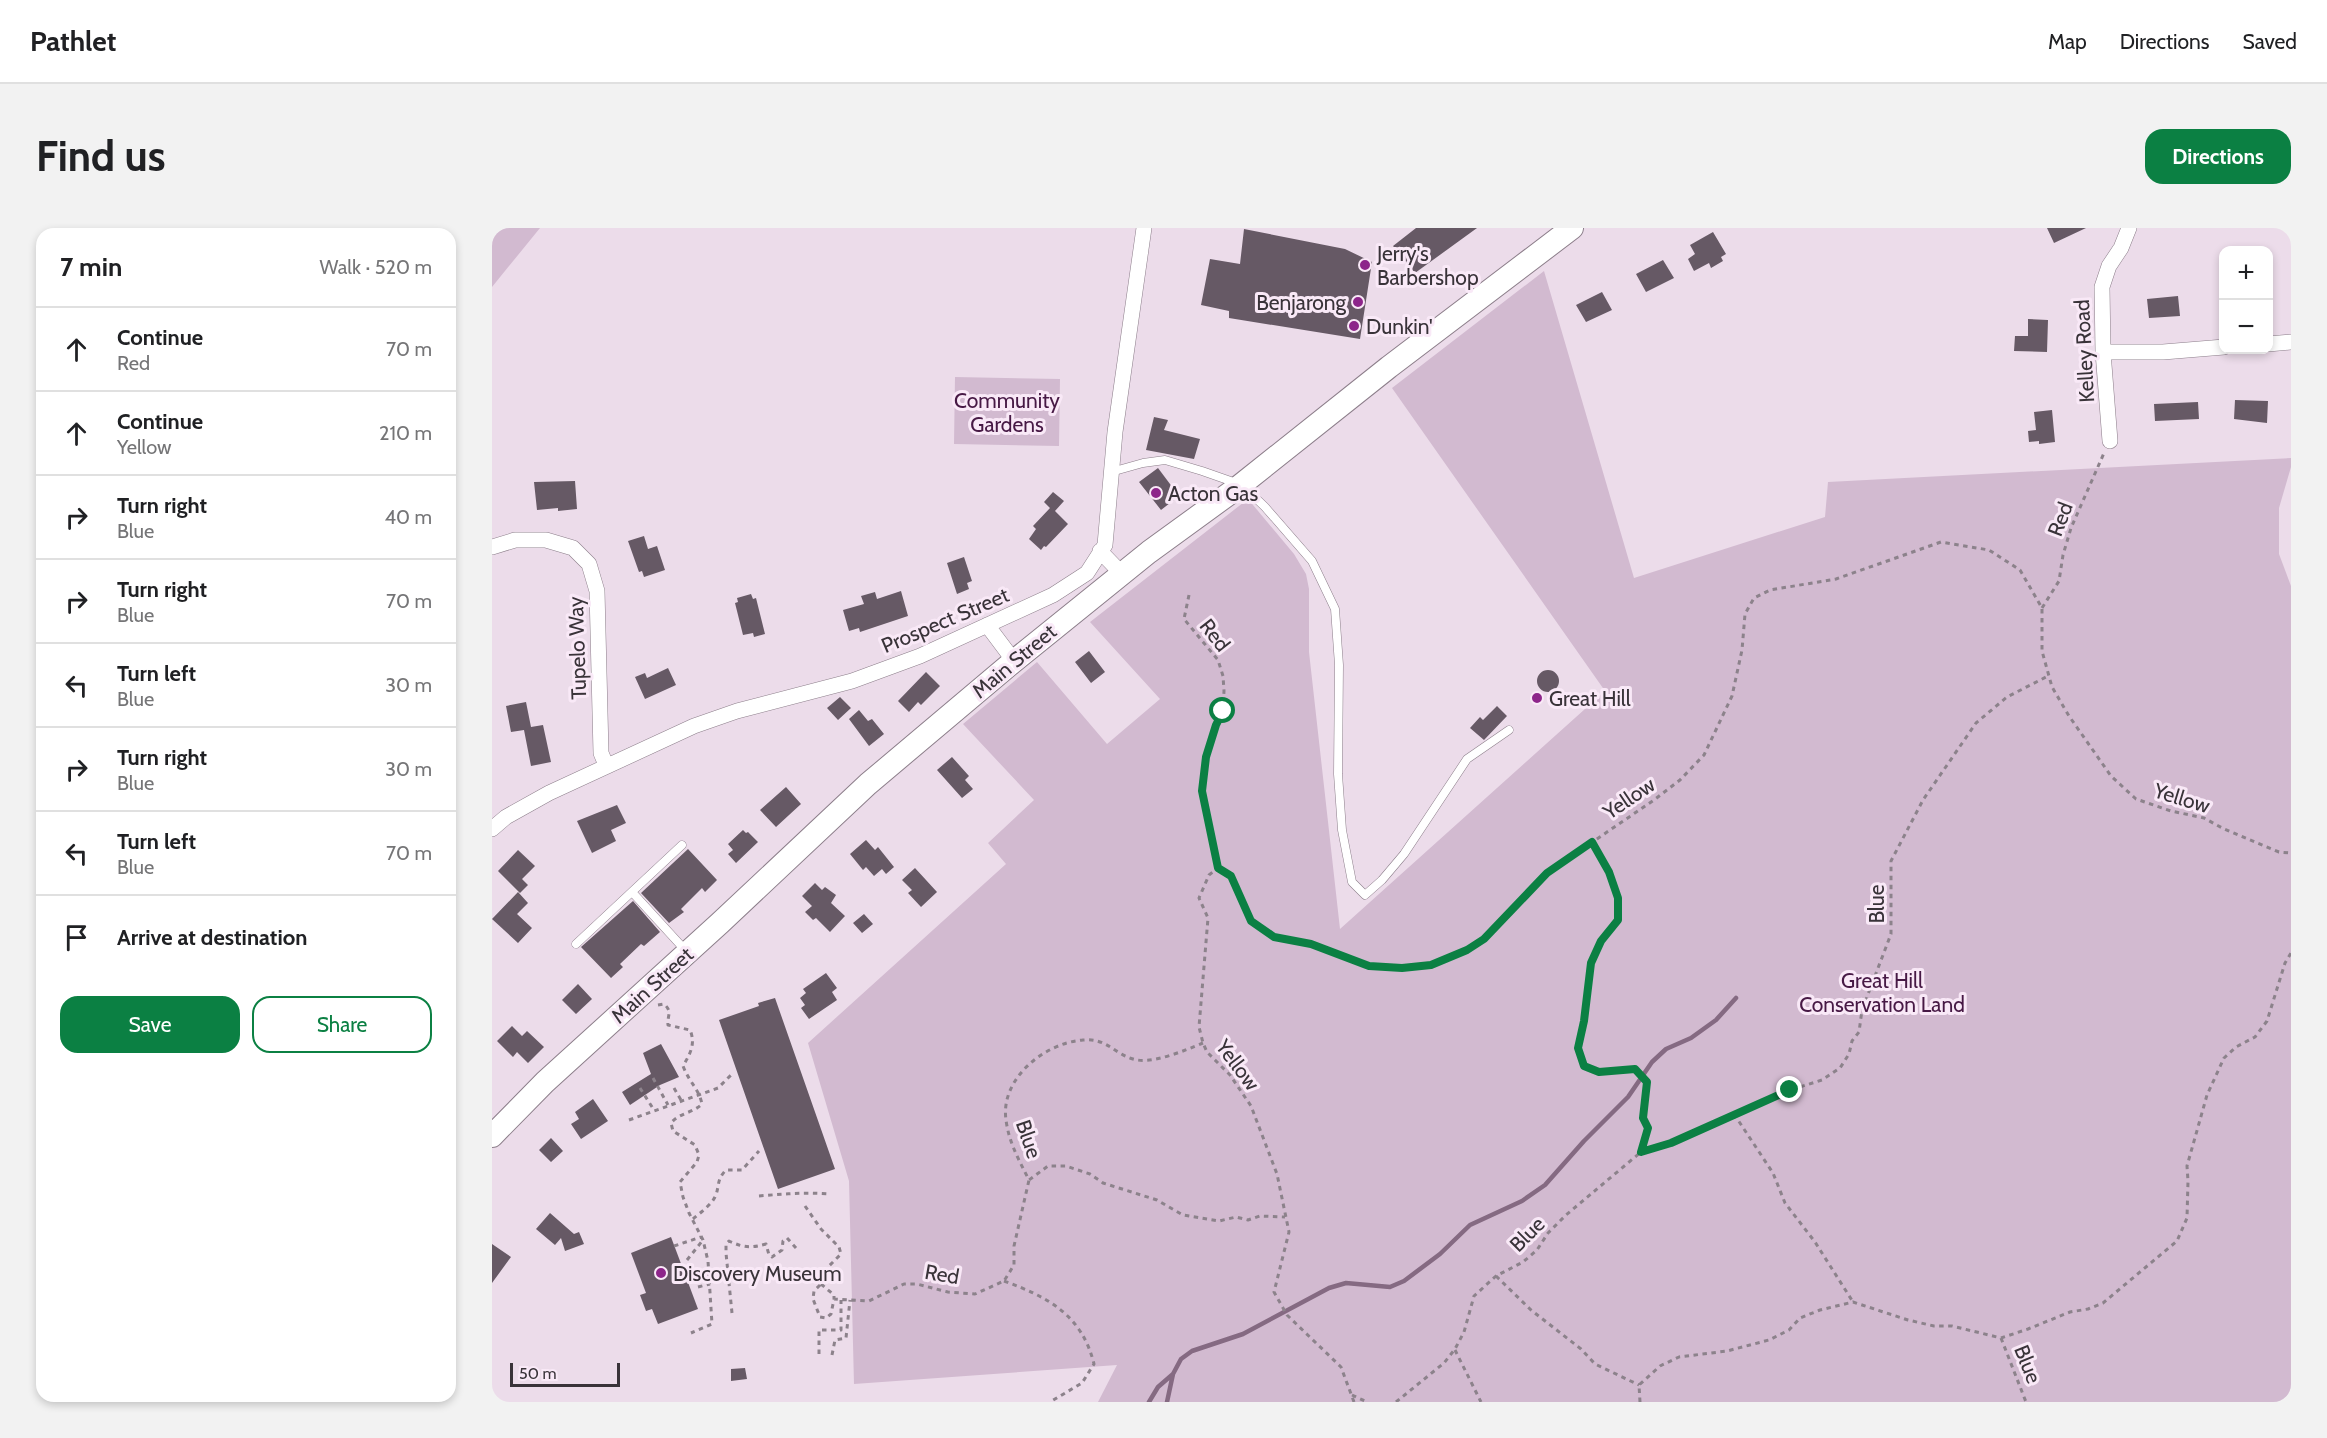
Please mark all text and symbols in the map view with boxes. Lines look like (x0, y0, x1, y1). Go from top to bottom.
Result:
text: Pathlet (30, 24, 116, 58)
text: Map (2048, 29, 2087, 54)
text: Directions (2120, 29, 2209, 54)
text: Saved (2242, 29, 2297, 54)
button: Directions (2145, 129, 2291, 184)
text: Find us (36, 130, 165, 182)
place label: Jerry's Barbershop (1376, 241, 1479, 290)
map controls (2219, 246, 2273, 354)
button: + (2219, 246, 2273, 300)
text: 7 min (60, 251, 122, 283)
text: Walk · 520 m (320, 255, 432, 279)
marker: Jerry's Barbershop (1358, 258, 1372, 272)
place label: Benjarong (1256, 290, 1347, 316)
marker: Benjarong (1351, 295, 1365, 309)
street label: Kelley Road (2069, 299, 2099, 403)
button: − (2219, 300, 2273, 354)
place label: Dunkin' (1366, 314, 1433, 339)
marker: Dunkin' (1347, 319, 1361, 333)
text: Continue (117, 324, 203, 351)
icon: ahead (60, 333, 93, 366)
text: 70 m (386, 337, 432, 361)
text: Red (117, 351, 150, 375)
park label: Community Gardens (954, 388, 1060, 437)
text: Continue (117, 408, 203, 435)
icon: ahead (60, 417, 93, 450)
text: 210 m (379, 421, 432, 445)
text: Yellow (117, 435, 172, 459)
place label: Acton Gas (1168, 481, 1258, 506)
marker: Acton Gas (1149, 486, 1163, 500)
text: Turn right (117, 492, 207, 519)
street label: Red (2042, 498, 2078, 540)
icon: right (60, 501, 93, 534)
text: 40 m (384, 505, 432, 529)
text: Blue (117, 519, 154, 543)
text: Turn right (117, 576, 207, 603)
street label: Prospect Street (877, 582, 1013, 658)
icon: right (60, 585, 93, 618)
text: 70 m (386, 589, 432, 613)
street label: Tupelo Way (563, 596, 591, 700)
text: Blue (117, 603, 154, 627)
street label: Red (1194, 614, 1236, 656)
street label: Main Street (967, 619, 1061, 703)
text: Turn left (117, 660, 196, 687)
icon: left (60, 669, 93, 702)
text: 30 m (385, 673, 432, 697)
place label: Great Hill (1549, 686, 1631, 711)
text: Blue (117, 687, 154, 711)
marker: Great Hill (1530, 691, 1544, 705)
route start (1209, 697, 1235, 723)
text: Turn right (117, 744, 207, 771)
icon: right (60, 753, 93, 786)
text: 30 m (385, 757, 432, 781)
text: Blue (117, 771, 154, 795)
street label: Yellow (1597, 772, 1660, 825)
street label: Yellow (2150, 777, 2213, 818)
text: Turn left (117, 828, 196, 855)
icon: left (60, 837, 93, 870)
text: 70 m (386, 841, 432, 865)
text: Blue (117, 855, 154, 879)
street label: Blue (1864, 884, 1889, 924)
icon: arrive (60, 921, 93, 954)
text: Arrive at destination (117, 924, 307, 951)
street label: Main Street (606, 942, 698, 1028)
park label: Great Hill Conservation Land (1799, 968, 1965, 1017)
button: Save (60, 996, 240, 1053)
button: Share (252, 996, 432, 1053)
street label: Yellow (1210, 1034, 1265, 1095)
route end (1776, 1076, 1802, 1102)
street label: Blue (1011, 1116, 1047, 1162)
street label: Blue (1504, 1211, 1550, 1257)
street label: Red (923, 1259, 961, 1289)
place label: Discovery Museum (673, 1261, 842, 1286)
marker: Discovery Museum (654, 1266, 668, 1280)
street label: Blue (2009, 1341, 2047, 1387)
scale bar (510, 1360, 620, 1388)
text: 50 m (519, 1364, 556, 1383)

